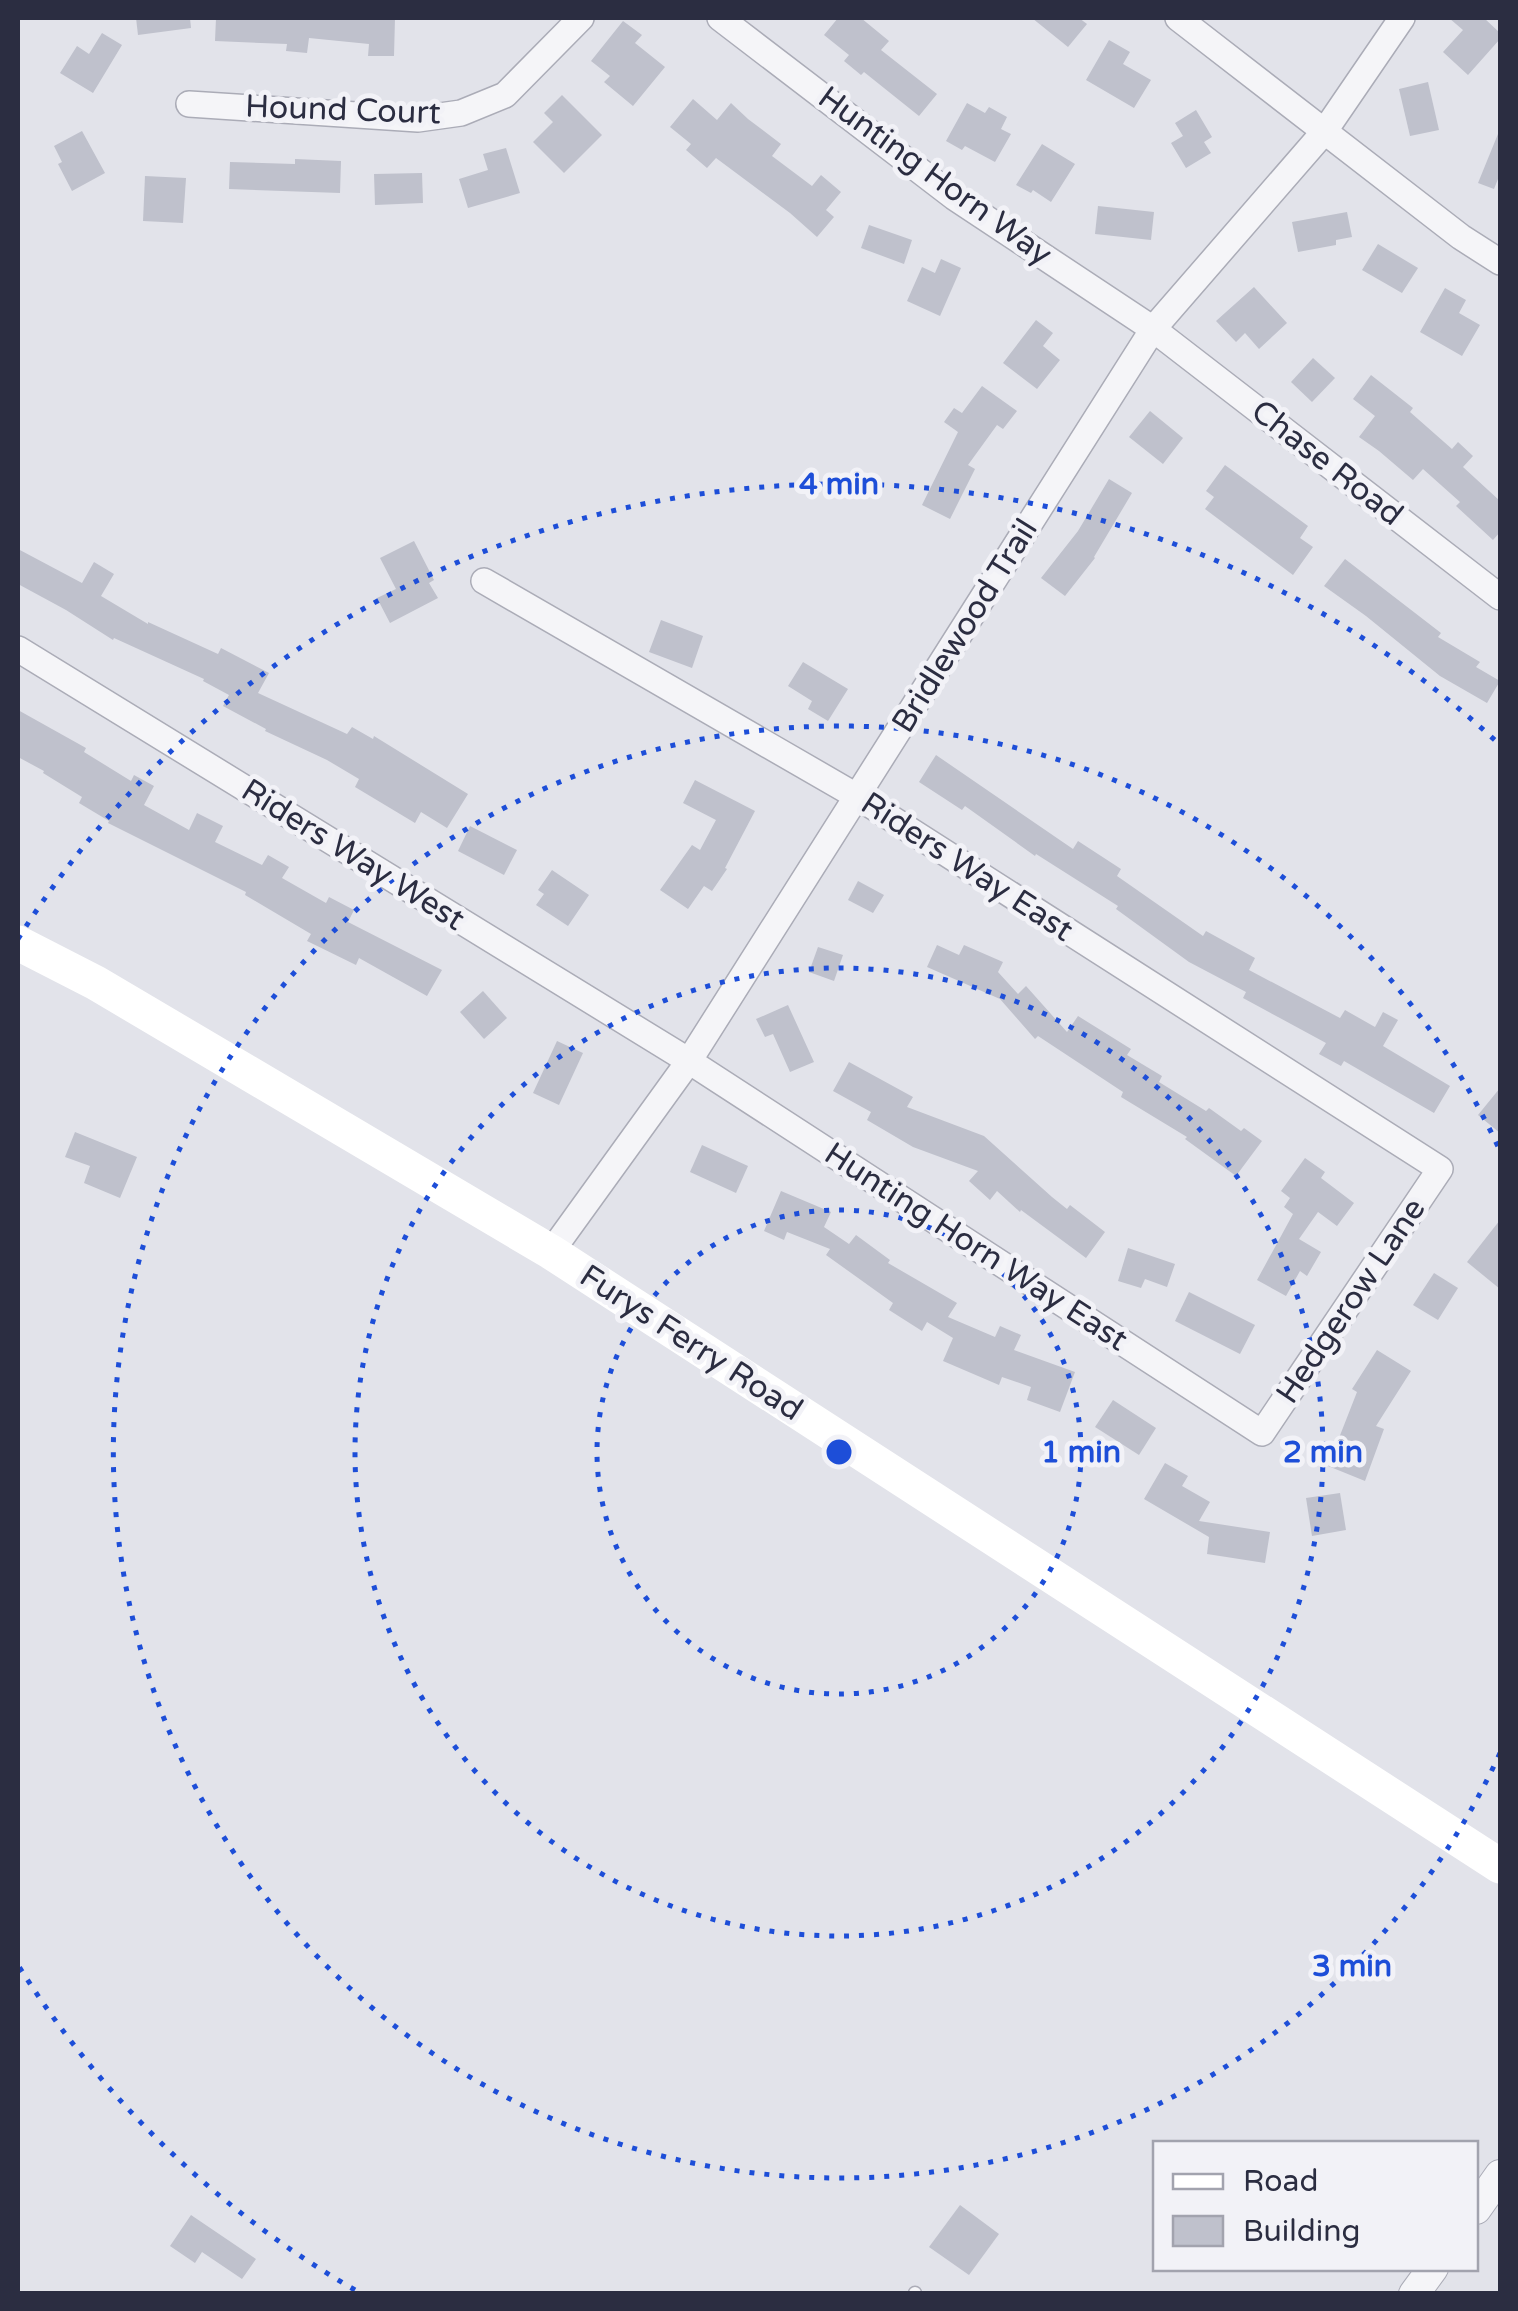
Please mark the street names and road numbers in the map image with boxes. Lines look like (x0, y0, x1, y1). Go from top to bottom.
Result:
street label: Hunting Horn Way (811, 78, 1059, 274)
street label: Hound Court (244, 88, 442, 132)
street label: Chase Road (1244, 392, 1410, 534)
street label: Bridlewood Trail (884, 512, 1046, 740)
street label: Riders Way West (234, 771, 472, 939)
street label: Riders Way East (854, 784, 1080, 950)
street label: Hunting Horn Way East (817, 1135, 1135, 1359)
street label: Hedgerow Lane (1268, 1191, 1434, 1411)
street label: Furys Ferry Road (573, 1257, 809, 1429)

